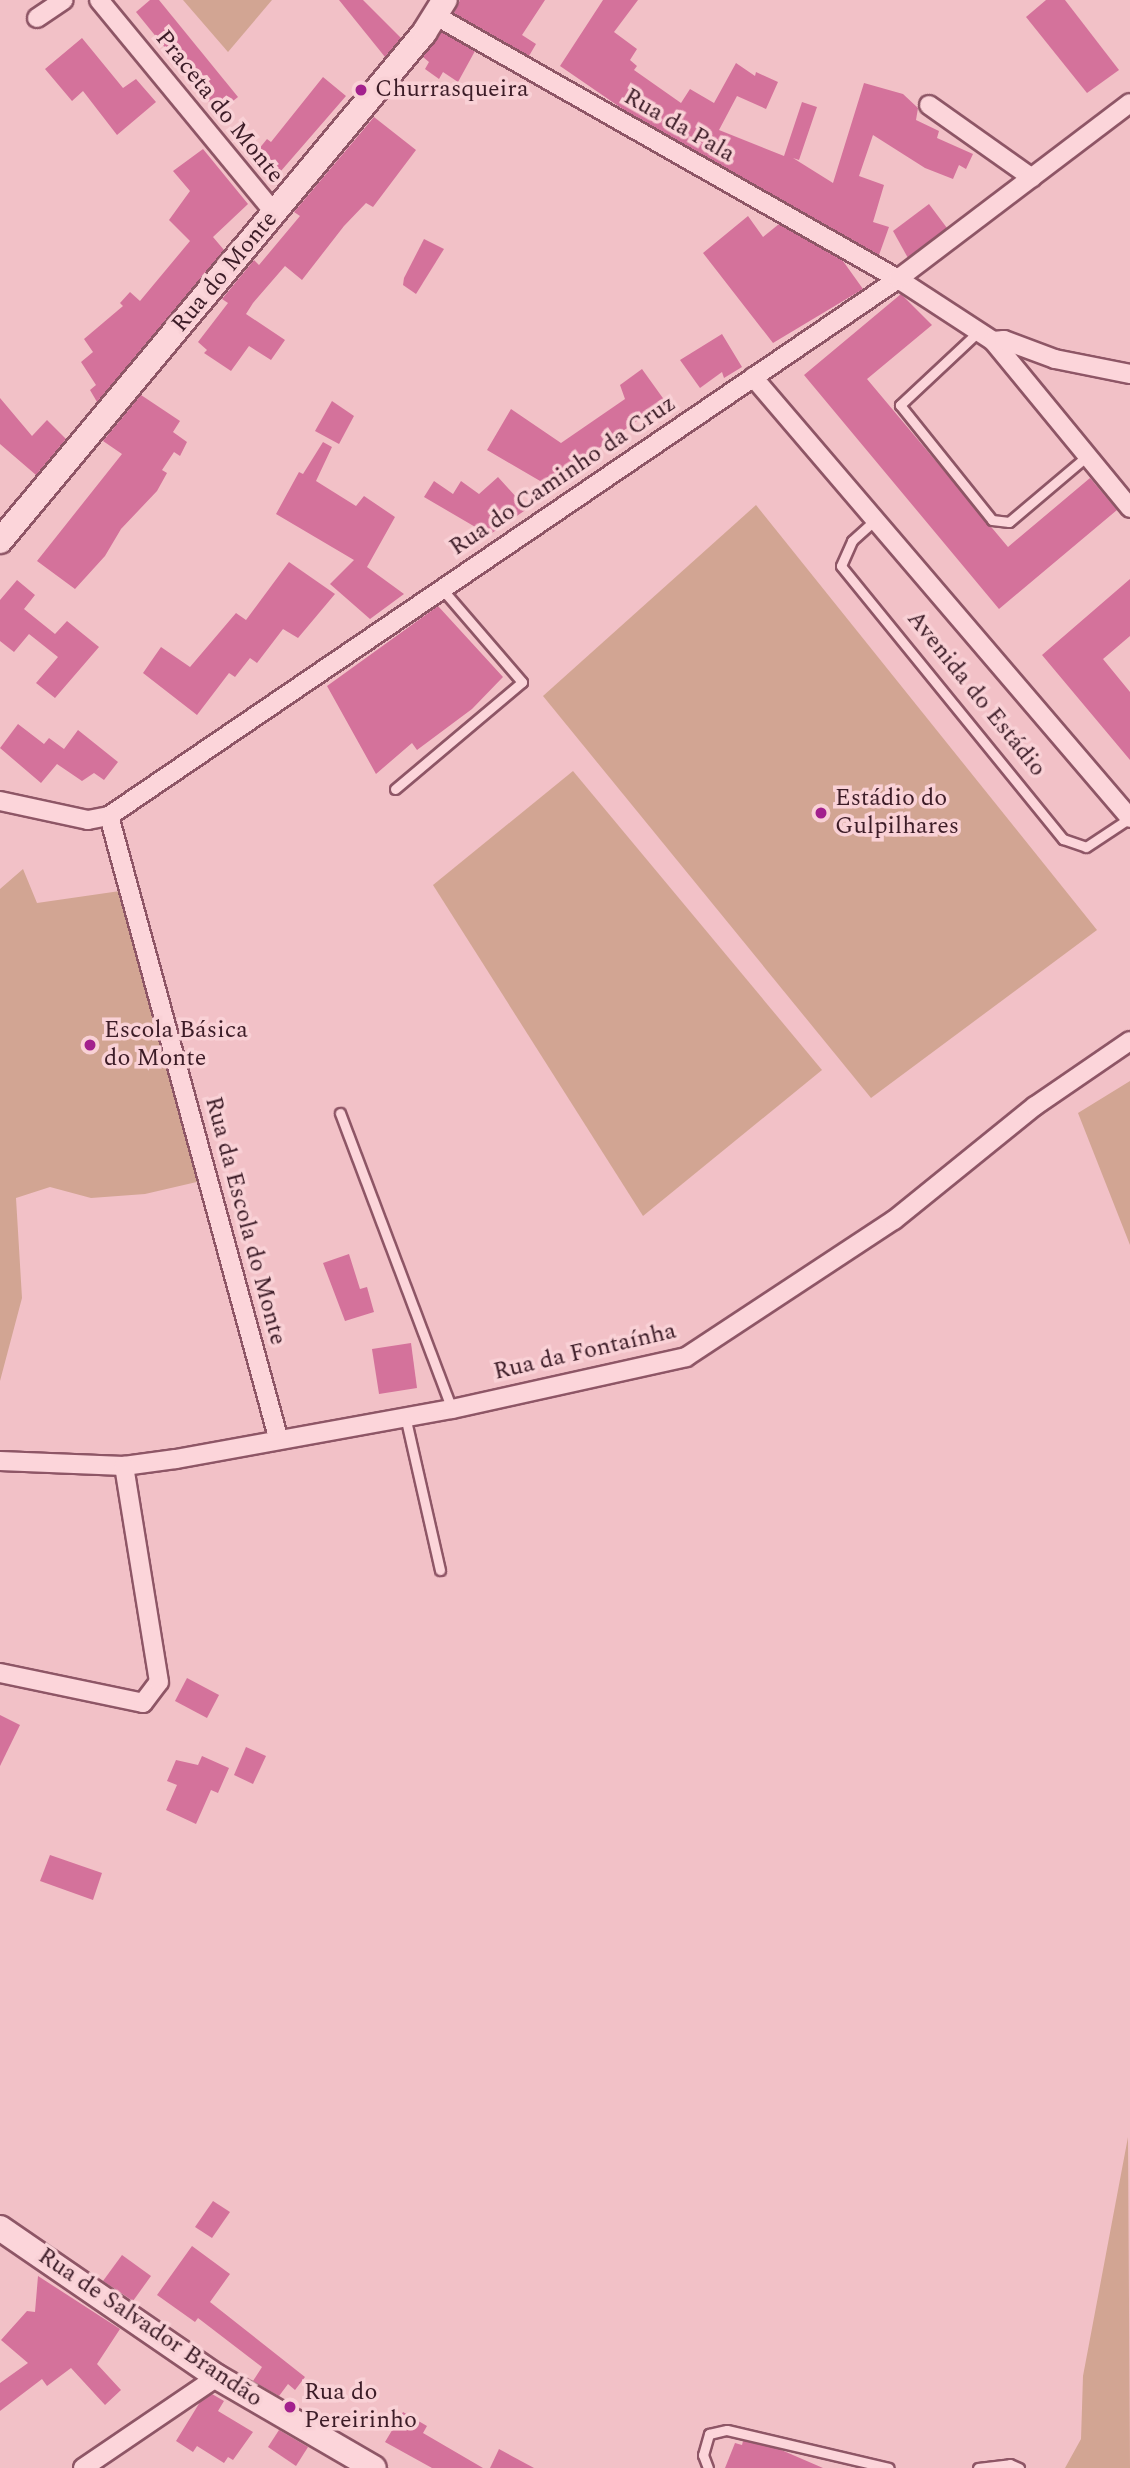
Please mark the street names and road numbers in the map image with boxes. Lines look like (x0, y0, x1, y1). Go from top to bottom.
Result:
street label: Praceta do Monte (149, 25, 289, 189)
street label: Rua da Pala (618, 83, 740, 169)
street label: Rua do Monte (166, 205, 284, 339)
street label: Rua do Caminho da Cruz (444, 390, 682, 562)
street label: Avenida do Estádio (900, 605, 1052, 783)
street label: Rua da Escola do Monte (198, 1094, 292, 1348)
street label: Rua da Fontaínha (491, 1317, 679, 1387)
street label: Rua de Salvador Brandão (32, 2242, 268, 2414)

